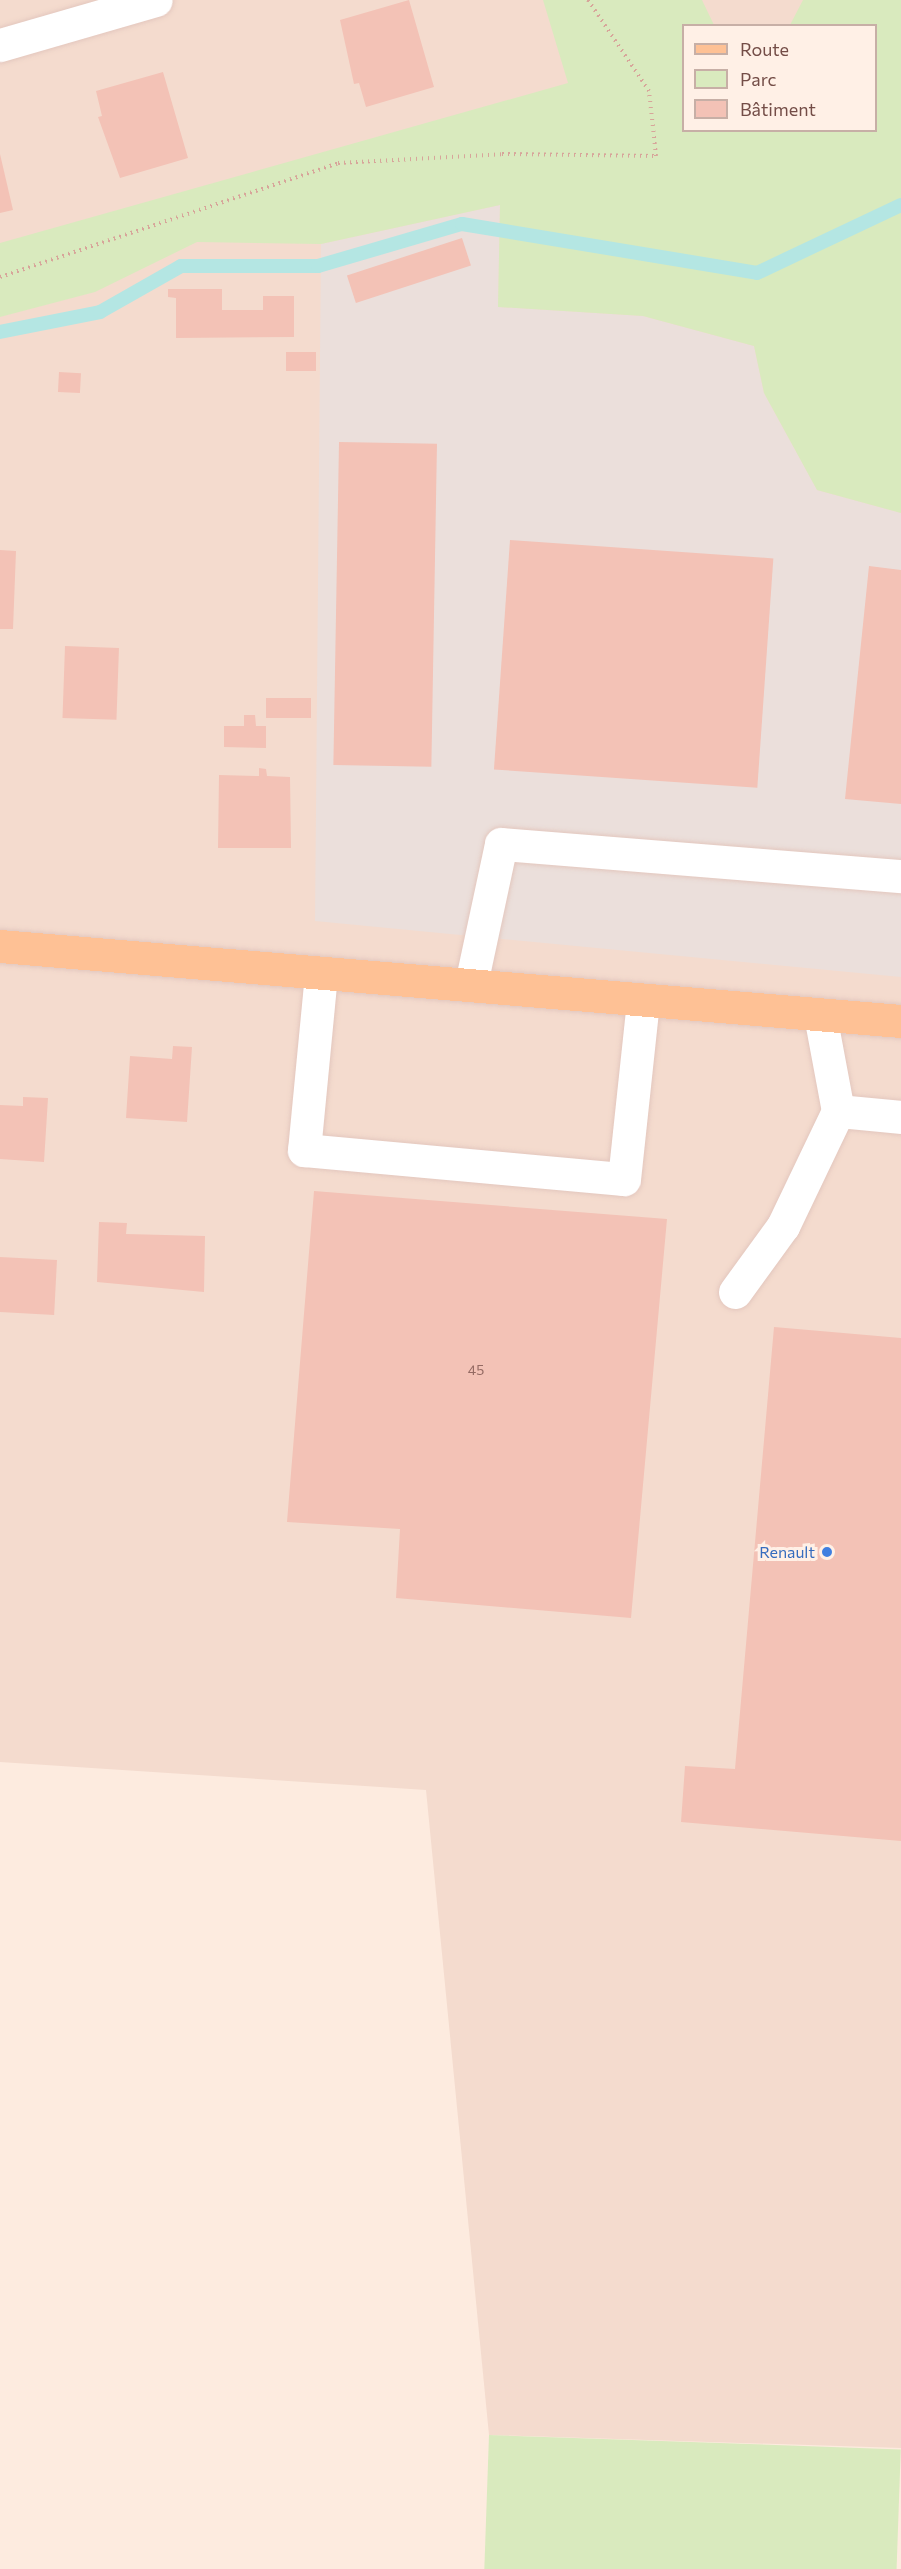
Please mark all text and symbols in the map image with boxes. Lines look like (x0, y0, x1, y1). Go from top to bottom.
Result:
legend (682, 24, 877, 132)
text: Route (740, 38, 789, 60)
text: Parc (740, 68, 777, 90)
text: Bâtiment (740, 98, 816, 120)
house number: 45 (468, 1362, 484, 1378)
place label: Renault (759, 1542, 815, 1562)
marker: Renault (820, 1545, 834, 1559)

